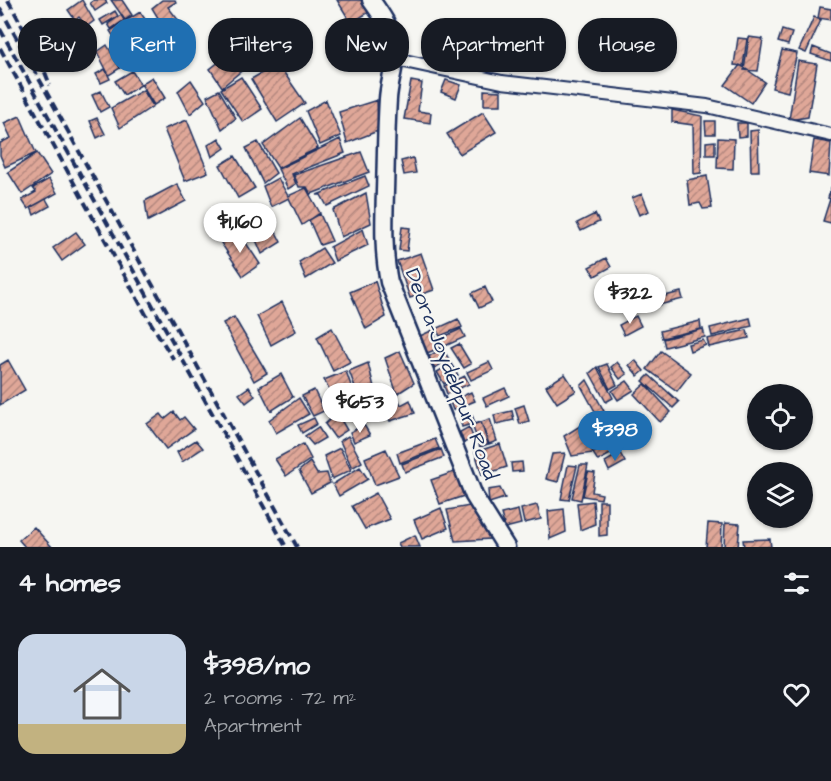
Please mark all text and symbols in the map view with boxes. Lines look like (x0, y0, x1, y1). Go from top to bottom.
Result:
chip: Buy (18, 18, 97, 72)
chip: Rent (109, 18, 196, 72)
chip: Filters (208, 18, 313, 72)
chip: New (325, 18, 409, 72)
chip: Apartment (421, 18, 566, 72)
chip: House (578, 18, 677, 72)
pin: $1,160 (191, 203, 289, 254)
text: $1,160 (218, 208, 262, 236)
street label: Deora-Joydebpur Road (396, 264, 505, 485)
pin: $322 (594, 274, 666, 325)
text: $322 (608, 279, 652, 307)
pin: $653 (324, 383, 396, 434)
map controls (747, 384, 813, 528)
button: locate (747, 384, 813, 450)
text: $653 (336, 388, 384, 416)
pin: $398 (579, 411, 651, 462)
text: $398 (592, 416, 638, 444)
button: layers (747, 462, 813, 528)
text: 4 homes (18, 565, 121, 601)
icon: filters (780, 567, 813, 600)
text: $398/mo (204, 648, 310, 684)
icon: home (66, 658, 138, 730)
icon: heart (780, 678, 813, 711)
text: 2 rooms · 72 m² (204, 684, 356, 712)
text: Apartment (204, 712, 302, 740)

